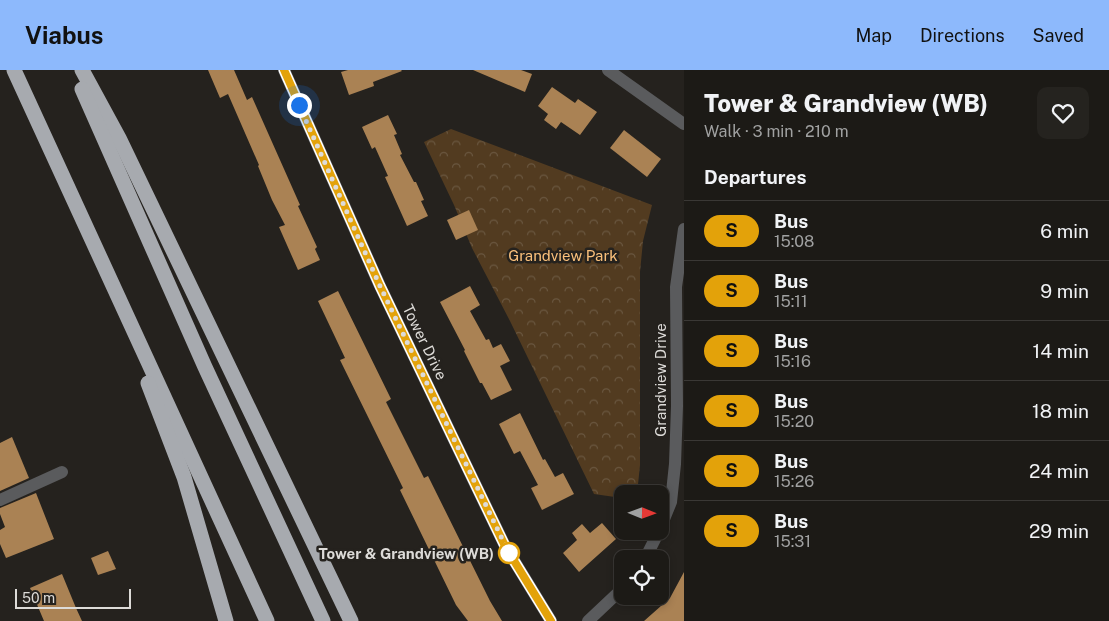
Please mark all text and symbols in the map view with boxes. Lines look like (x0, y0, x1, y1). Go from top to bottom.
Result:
text: Viabus (25, 21, 103, 49)
text: Map (855, 25, 892, 46)
text: Directions (920, 25, 1005, 46)
text: Saved (1033, 25, 1084, 46)
button: heart (1037, 87, 1089, 139)
text: Tower & Grandview (WB) (704, 89, 988, 117)
your location (287, 93, 312, 118)
text: Walk · 3 min · 210 m (704, 122, 849, 141)
text: Departures (704, 166, 807, 188)
text: Bus (774, 210, 808, 232)
text: S (725, 220, 738, 241)
text: 6 min (1040, 220, 1089, 242)
text: 15:08 (774, 232, 814, 251)
park label: Grandview Park (508, 247, 618, 264)
text: Bus (774, 270, 808, 292)
text: S (725, 280, 738, 301)
text: 9 min (1040, 280, 1089, 302)
text: 15:11 (774, 292, 807, 311)
street label: Tower Drive (399, 302, 451, 382)
street label: Grandview Drive (652, 323, 669, 437)
text: Bus (774, 330, 808, 352)
text: S (725, 340, 738, 361)
text: 14 min (1032, 340, 1089, 362)
text: 15:16 (774, 352, 811, 371)
text: Bus (774, 390, 808, 412)
text: S (725, 400, 738, 421)
text: 18 min (1032, 400, 1089, 422)
text: 15:20 (774, 412, 814, 431)
text: Bus (774, 450, 808, 472)
text: S (725, 460, 738, 481)
text: 24 min (1029, 460, 1089, 482)
text: 15:26 (774, 472, 814, 491)
north arrow (614, 485, 669, 540)
map controls (614, 485, 669, 605)
text: Bus (774, 510, 808, 532)
text: S (725, 520, 738, 541)
text: 29 min (1029, 520, 1089, 542)
text: 15:31 (774, 532, 811, 551)
marker: Tower & Grandview (WB) (498, 542, 520, 564)
place label: Tower & Grandview (WB) (318, 545, 494, 562)
button: locate (614, 550, 669, 605)
scale bar (15, 586, 131, 609)
text: 50 m (22, 590, 55, 606)

